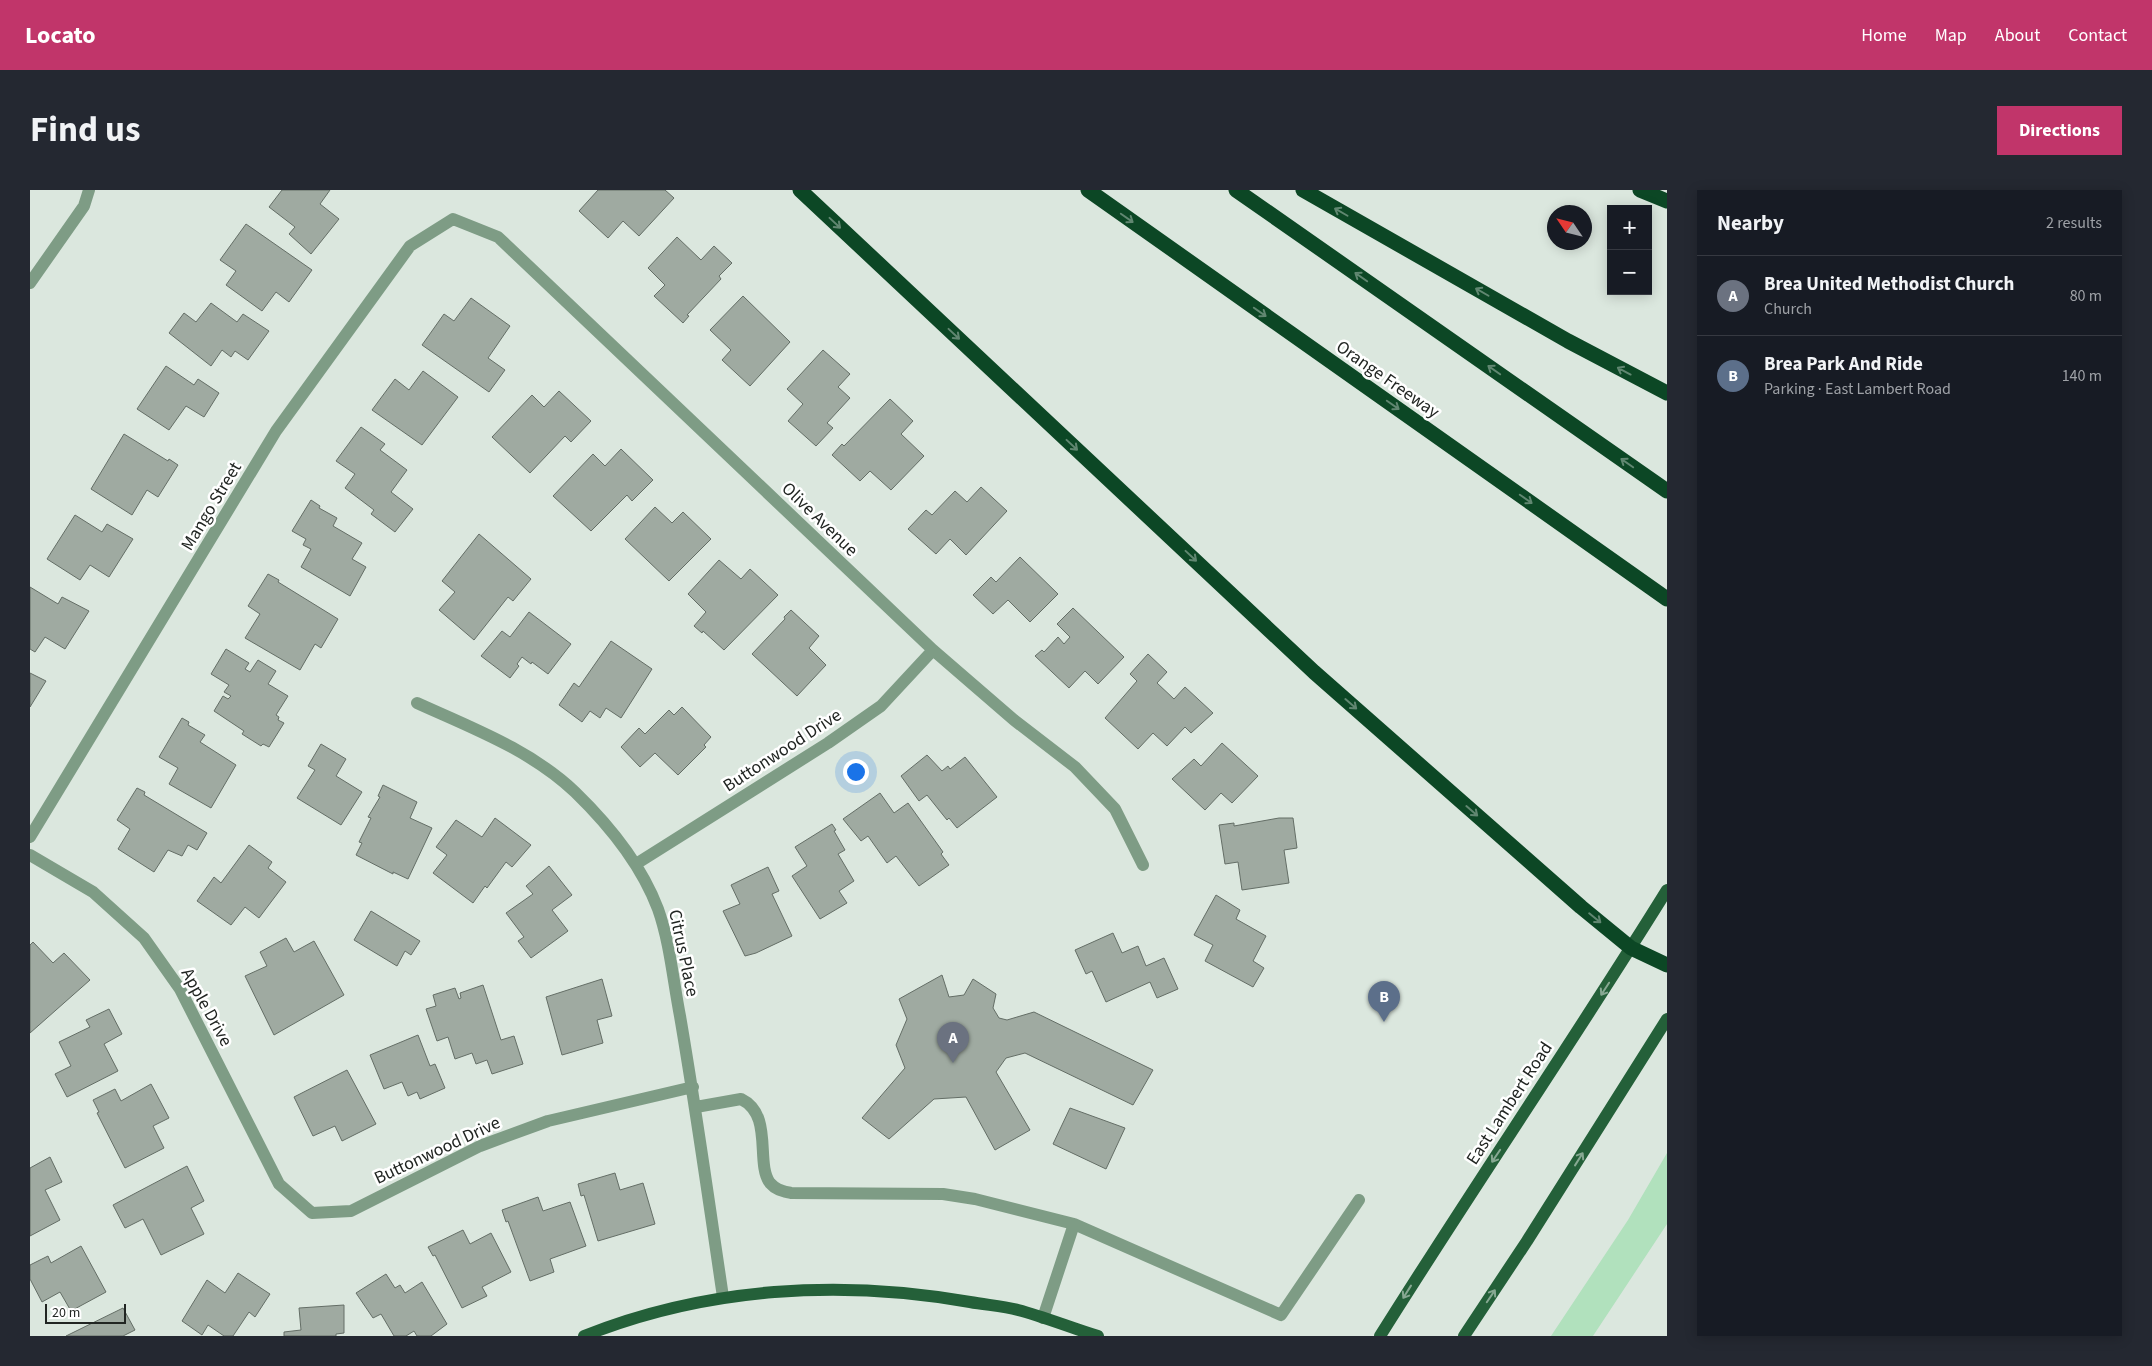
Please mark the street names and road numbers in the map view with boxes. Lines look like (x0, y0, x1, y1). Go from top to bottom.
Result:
street label: Orange Freeway (1331, 335, 1445, 425)
street label: Mango Street (175, 457, 248, 555)
street label: Olive Avenue (776, 477, 863, 562)
street label: Buttonwood Drive (718, 703, 846, 798)
street label: Citrus Place (662, 907, 705, 999)
street label: Apple Drive (175, 964, 238, 1051)
street label: East Lambert Road (1460, 1037, 1558, 1169)
street label: Buttonwood Drive (370, 1110, 504, 1191)

